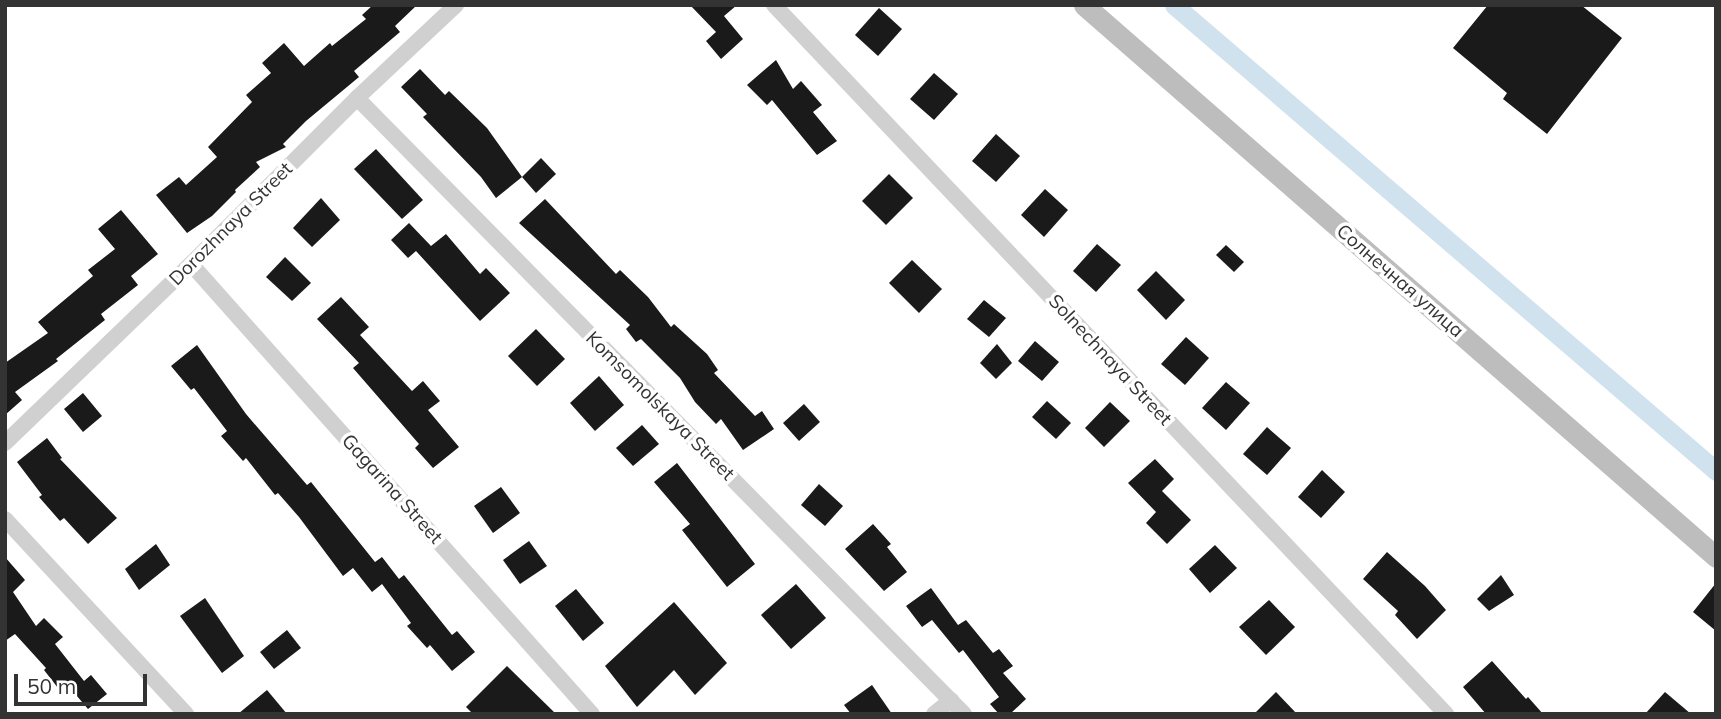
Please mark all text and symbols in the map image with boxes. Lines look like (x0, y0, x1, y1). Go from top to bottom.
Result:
street label: Dorozhnaya Street (165, 158, 297, 290)
street label: Солнечная улица (1332, 220, 1468, 342)
street label: Solnechnaya Street (1044, 290, 1176, 430)
street label: Komsomolskaya Street (581, 327, 739, 485)
street label: Gagarina Street (337, 430, 447, 548)
scale bar (18, 660, 150, 704)
text: 50 m (27, 673, 76, 699)

